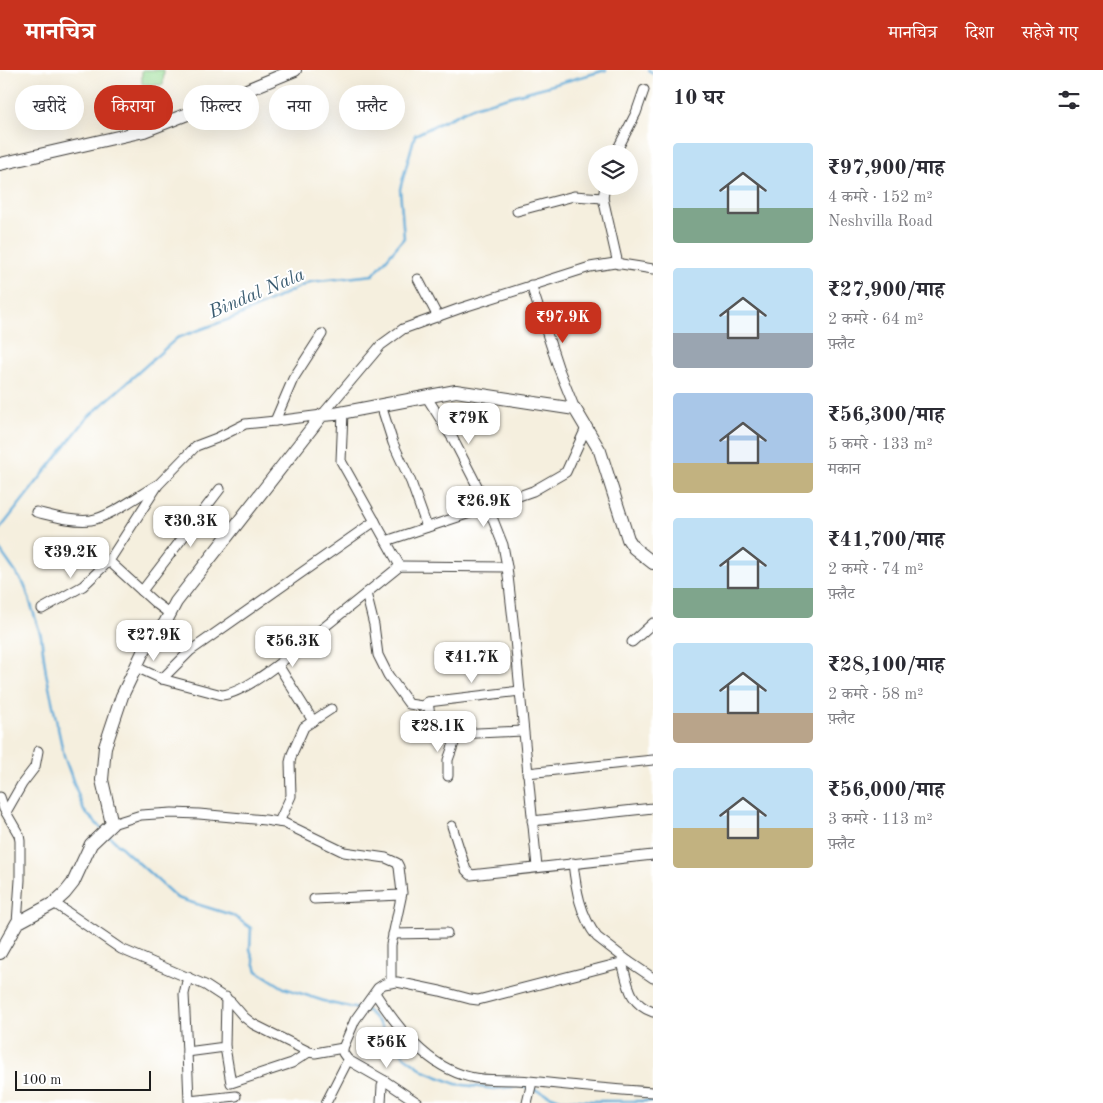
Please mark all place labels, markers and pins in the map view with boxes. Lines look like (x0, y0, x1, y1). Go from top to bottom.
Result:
pin: ₹97.9K (522, 302, 604, 344)
pin: ₹79K (439, 402, 499, 445)
pin: ₹26.9K (443, 486, 525, 528)
pin: ₹30.3K (150, 506, 232, 548)
pin: ₹39.2K (30, 536, 112, 579)
pin: ₹27.9K (113, 620, 195, 662)
pin: ₹56.3K (252, 626, 334, 668)
pin: ₹41.7K (431, 642, 513, 684)
pin: ₹28.1K (397, 710, 479, 753)
pin: ₹56K (357, 1026, 417, 1069)

